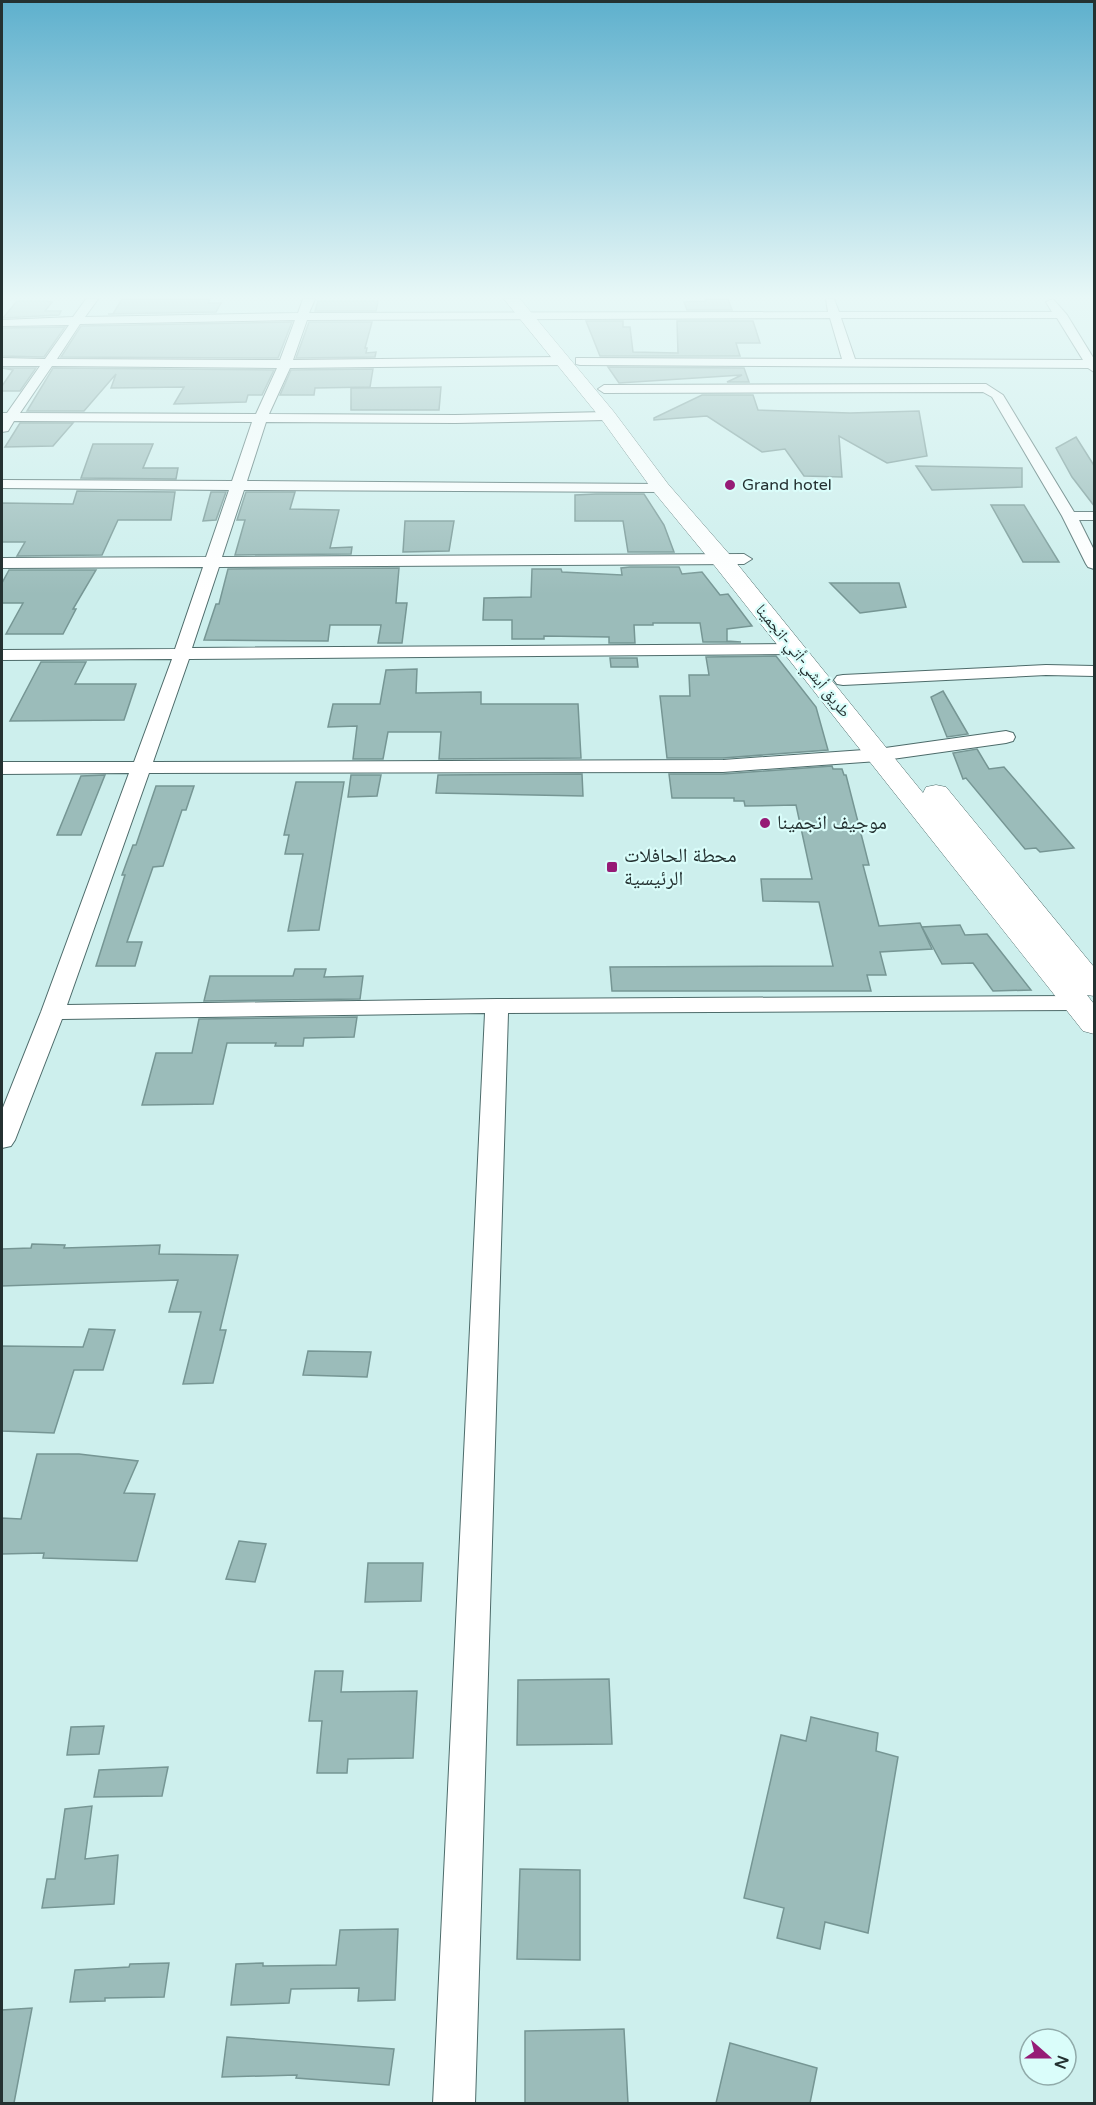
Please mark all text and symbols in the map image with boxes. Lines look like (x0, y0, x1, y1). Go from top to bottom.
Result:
place label: Grand hotel (742, 475, 832, 495)
marker: Grand hotel (723, 478, 737, 492)
street label: طريق أبشي-أتي-انجمينا (750, 600, 855, 723)
place label: موجيف انجمينا (777, 811, 887, 835)
marker: موجيف انجمينا (758, 816, 772, 830)
place label: محطة الحافلات الرئيسية (624, 844, 737, 891)
marker: محطة الحافلات الرئيسية (605, 860, 619, 874)
north arrow (1018, 2027, 1078, 2087)
text: N (1049, 2052, 1073, 2072)

